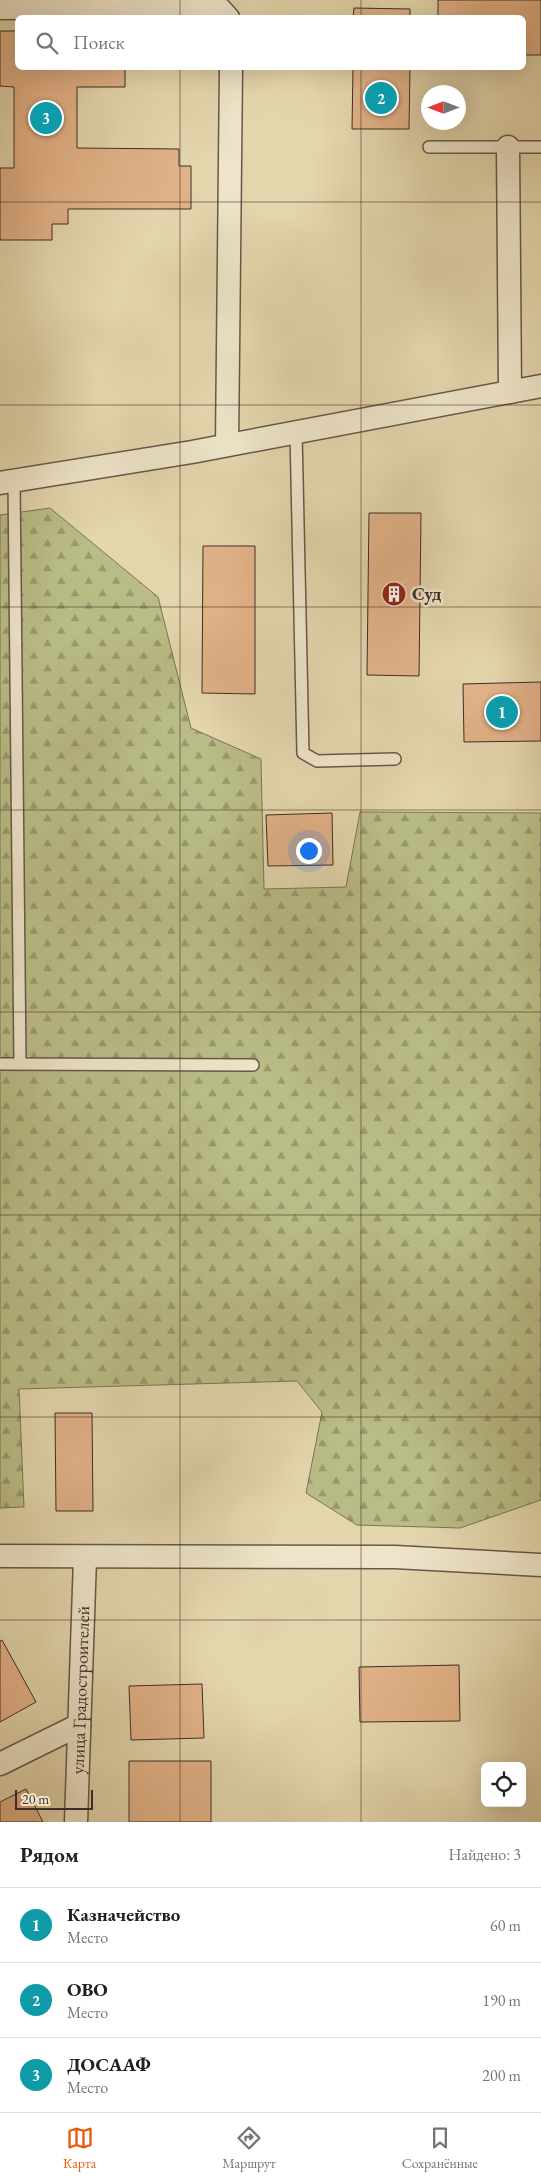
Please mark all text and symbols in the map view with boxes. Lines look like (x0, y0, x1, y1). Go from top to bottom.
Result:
search box (15, 15, 526, 70)
icon: search (33, 29, 61, 57)
text: Поиск (73, 30, 125, 55)
pin: 2 (365, 79, 397, 117)
north arrow (421, 85, 466, 130)
pin: 3 (30, 99, 62, 137)
building icon: Суд (381, 581, 407, 607)
place label: Суд (412, 582, 442, 605)
pin: 1 (486, 693, 518, 731)
your location (296, 838, 322, 864)
street label: улица Градостроителей (66, 1605, 94, 1775)
map controls (481, 1762, 526, 1807)
button: locate (481, 1762, 526, 1807)
scale bar (15, 1787, 92, 1810)
text: 20 m (22, 1790, 49, 1808)
text: Рядом (20, 1841, 79, 1868)
text: Найдено: 3 (449, 1844, 521, 1865)
text: Казначейство (67, 1902, 180, 1927)
text: 1 (32, 1915, 40, 1936)
text: 60 m (490, 1915, 521, 1936)
text: Место (67, 1927, 108, 1948)
text: ОВО (67, 1977, 108, 2002)
text: 2 (32, 1990, 40, 2011)
text: 190 m (482, 1990, 521, 2011)
text: Место (67, 2002, 108, 2023)
text: ДОСААФ (67, 2052, 151, 2077)
text: 3 (32, 2065, 40, 2086)
text: 200 m (482, 2065, 521, 2086)
text: Место (67, 2077, 108, 2098)
tab: Карта (63, 2124, 96, 2172)
tab: Маршрут (222, 2124, 276, 2172)
tab: Сохранённые (402, 2124, 478, 2172)

